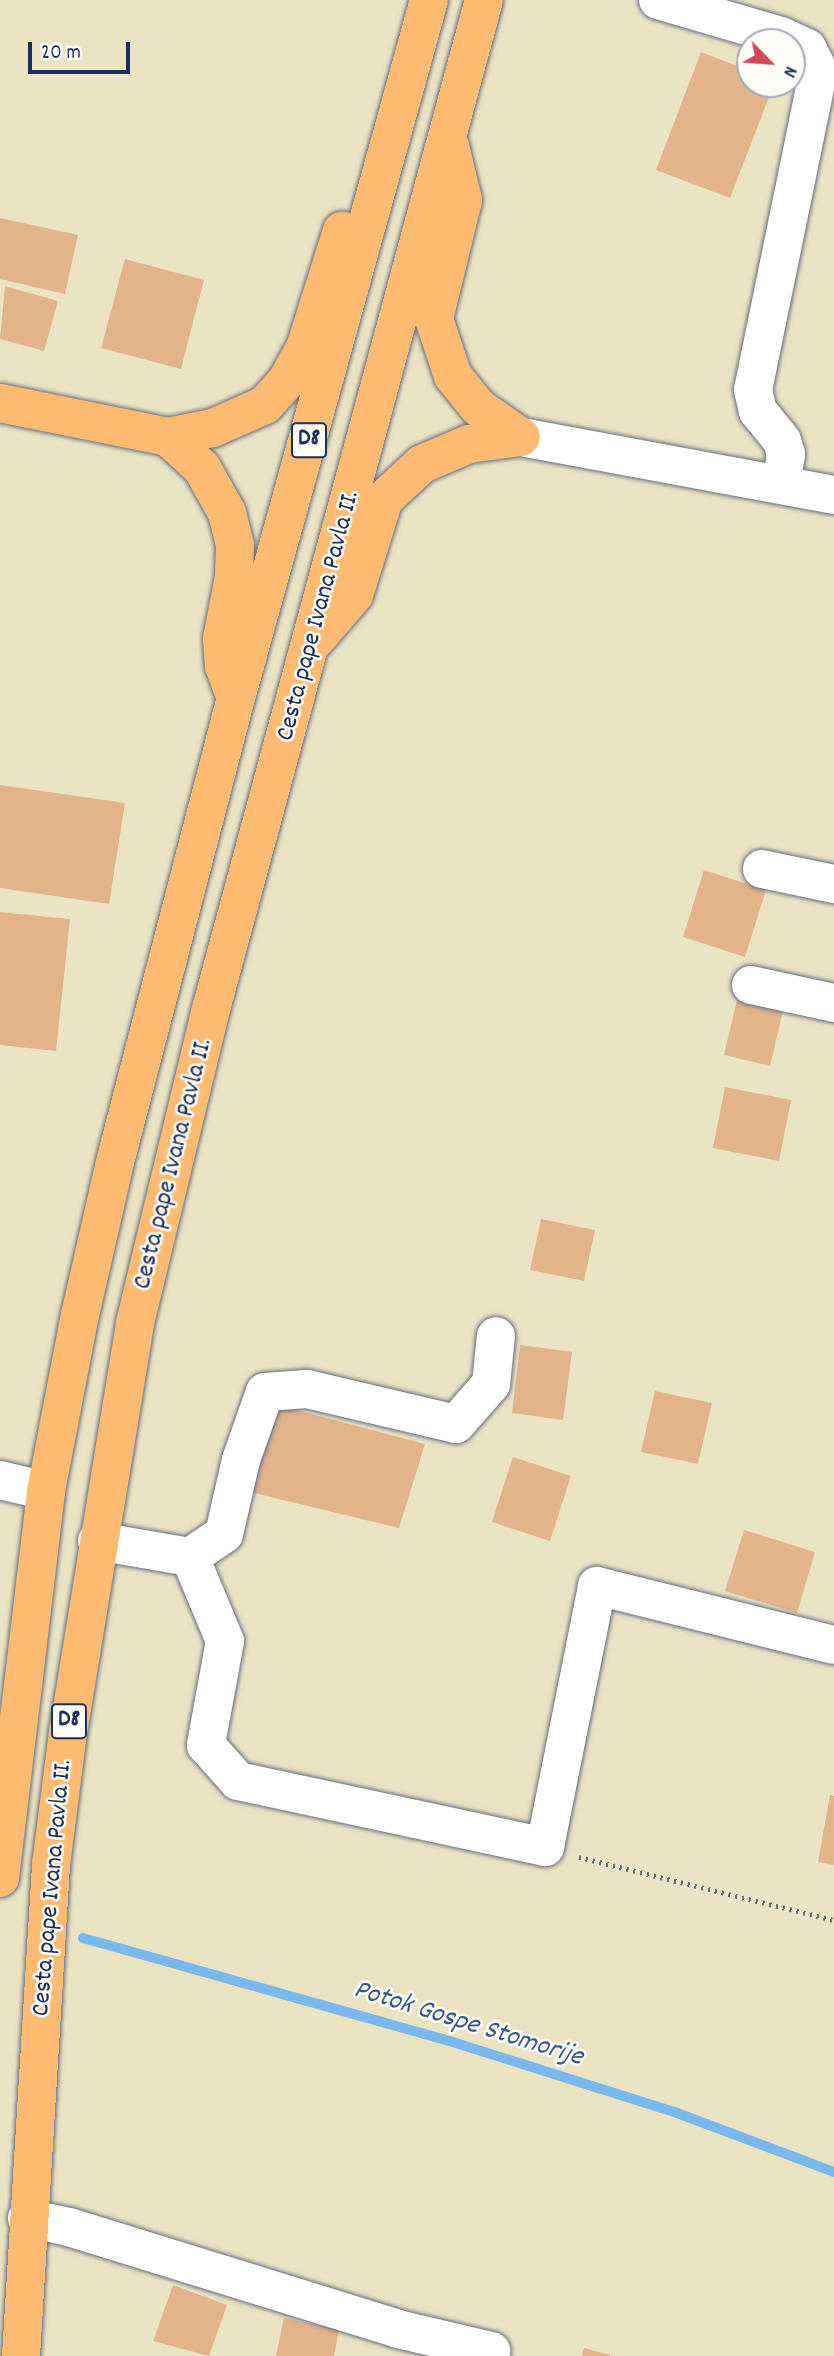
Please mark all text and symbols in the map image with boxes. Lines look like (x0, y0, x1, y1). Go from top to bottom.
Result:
scale bar (32, 28, 133, 72)
north arrow (736, 28, 806, 98)
text: 20 m (41, 39, 81, 69)
text: N (774, 61, 803, 81)
road number: D8 (290, 419, 328, 460)
street label: Cesta pape Ivana Pavla II. (271, 488, 367, 744)
street label: Cesta pape Ivana Pavla II. (128, 1035, 220, 1293)
road number: D8 (50, 1700, 88, 1742)
street label: Cesta pape Ivana Pavla II. (26, 1758, 80, 2018)
water label: Potok Gospe Stomorije (349, 1974, 587, 2076)

